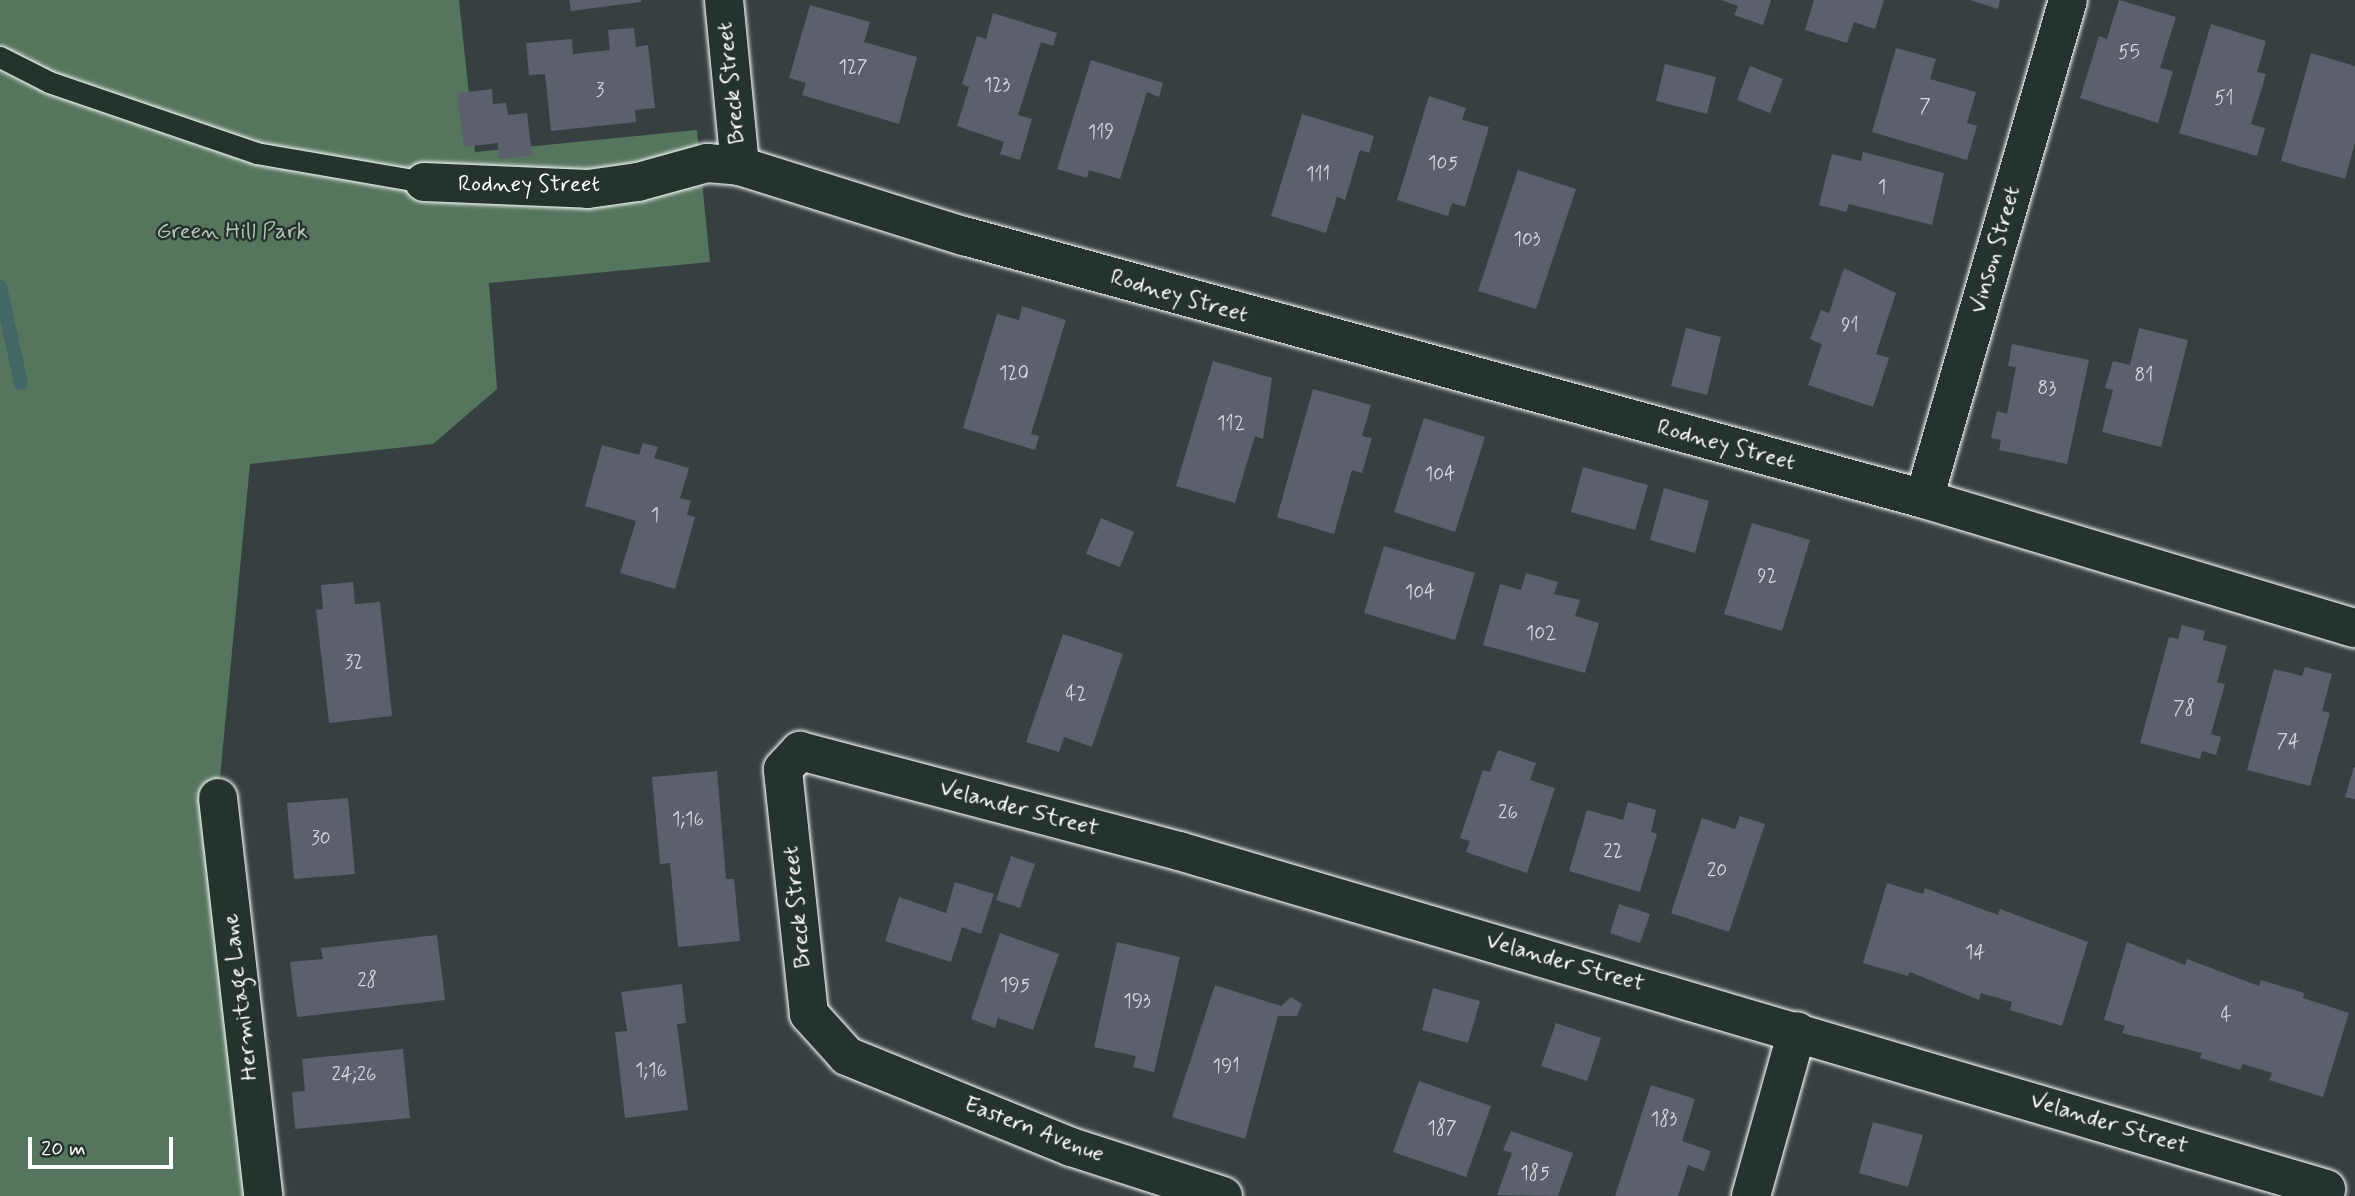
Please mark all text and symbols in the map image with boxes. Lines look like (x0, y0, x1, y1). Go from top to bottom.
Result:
street label: Breck Street (712, 19, 752, 147)
house number: 55 (2118, 42, 2140, 64)
house number: 127 (838, 57, 868, 79)
house number: 123 (984, 75, 1010, 97)
house number: 3 (596, 80, 604, 102)
house number: 51 (2214, 88, 2234, 110)
house number: 7 (1919, 96, 1931, 118)
house number: 119 (1088, 122, 1114, 144)
house number: 105 (1428, 153, 1458, 175)
house number: 111 (1306, 164, 1330, 186)
street label: Rodney Street (456, 171, 602, 199)
house number: 1 (1878, 177, 1886, 199)
street label: Vinson Street (1964, 181, 2028, 319)
park label: Green Hill Park (156, 218, 308, 246)
house number: 103 (1513, 229, 1541, 251)
street label: Rodney Street (1105, 264, 1253, 330)
house number: 91 (1841, 315, 1859, 337)
house number: 120 (999, 363, 1029, 385)
house number: 81 (2135, 365, 2153, 387)
house number: 83 (2038, 378, 2056, 400)
house number: 112 (1217, 413, 1245, 435)
street label: Rodney Street (1652, 414, 1800, 478)
house number: 104 (1425, 464, 1455, 486)
house number: 1 (651, 505, 659, 527)
house number: 92 (1757, 566, 1777, 588)
house number: 104 (1405, 582, 1435, 604)
house number: 102 (1526, 623, 1556, 645)
house number: 32 (345, 652, 363, 674)
house number: 42 (1065, 684, 1087, 706)
house number: 78 (2173, 698, 2195, 720)
house number: 74 (2276, 731, 2300, 753)
street label: Velander Street (937, 775, 1101, 843)
house number: 26 (1498, 802, 1518, 824)
house number: 1;16 (672, 809, 704, 831)
house number: 30 (311, 828, 331, 850)
house number: 22 (1603, 841, 1623, 863)
street label: Breck Street (778, 843, 818, 971)
house number: 20 (1707, 860, 1727, 882)
street label: Hermitage Lane (217, 911, 265, 1083)
street label: Velander Street (1483, 927, 1647, 999)
house number: 14 (1965, 942, 1985, 964)
house number: 28 (357, 970, 377, 992)
house number: 195 (1000, 975, 1030, 997)
house number: 193 (1123, 991, 1151, 1013)
house number: 4 (2220, 1005, 2232, 1027)
house number: 191 (1212, 1056, 1240, 1078)
house number: 1;16 (635, 1060, 667, 1082)
house number: 24;26 (331, 1064, 377, 1086)
street label: Velander Street (2027, 1087, 2191, 1161)
street label: Eastern Avenue (958, 1090, 1110, 1170)
house number: 183 (1651, 1109, 1677, 1131)
house number: 187 (1427, 1118, 1457, 1140)
scale bar (32, 1122, 177, 1166)
text: 20 m (41, 1135, 86, 1163)
house number: 185 (1520, 1163, 1550, 1185)

